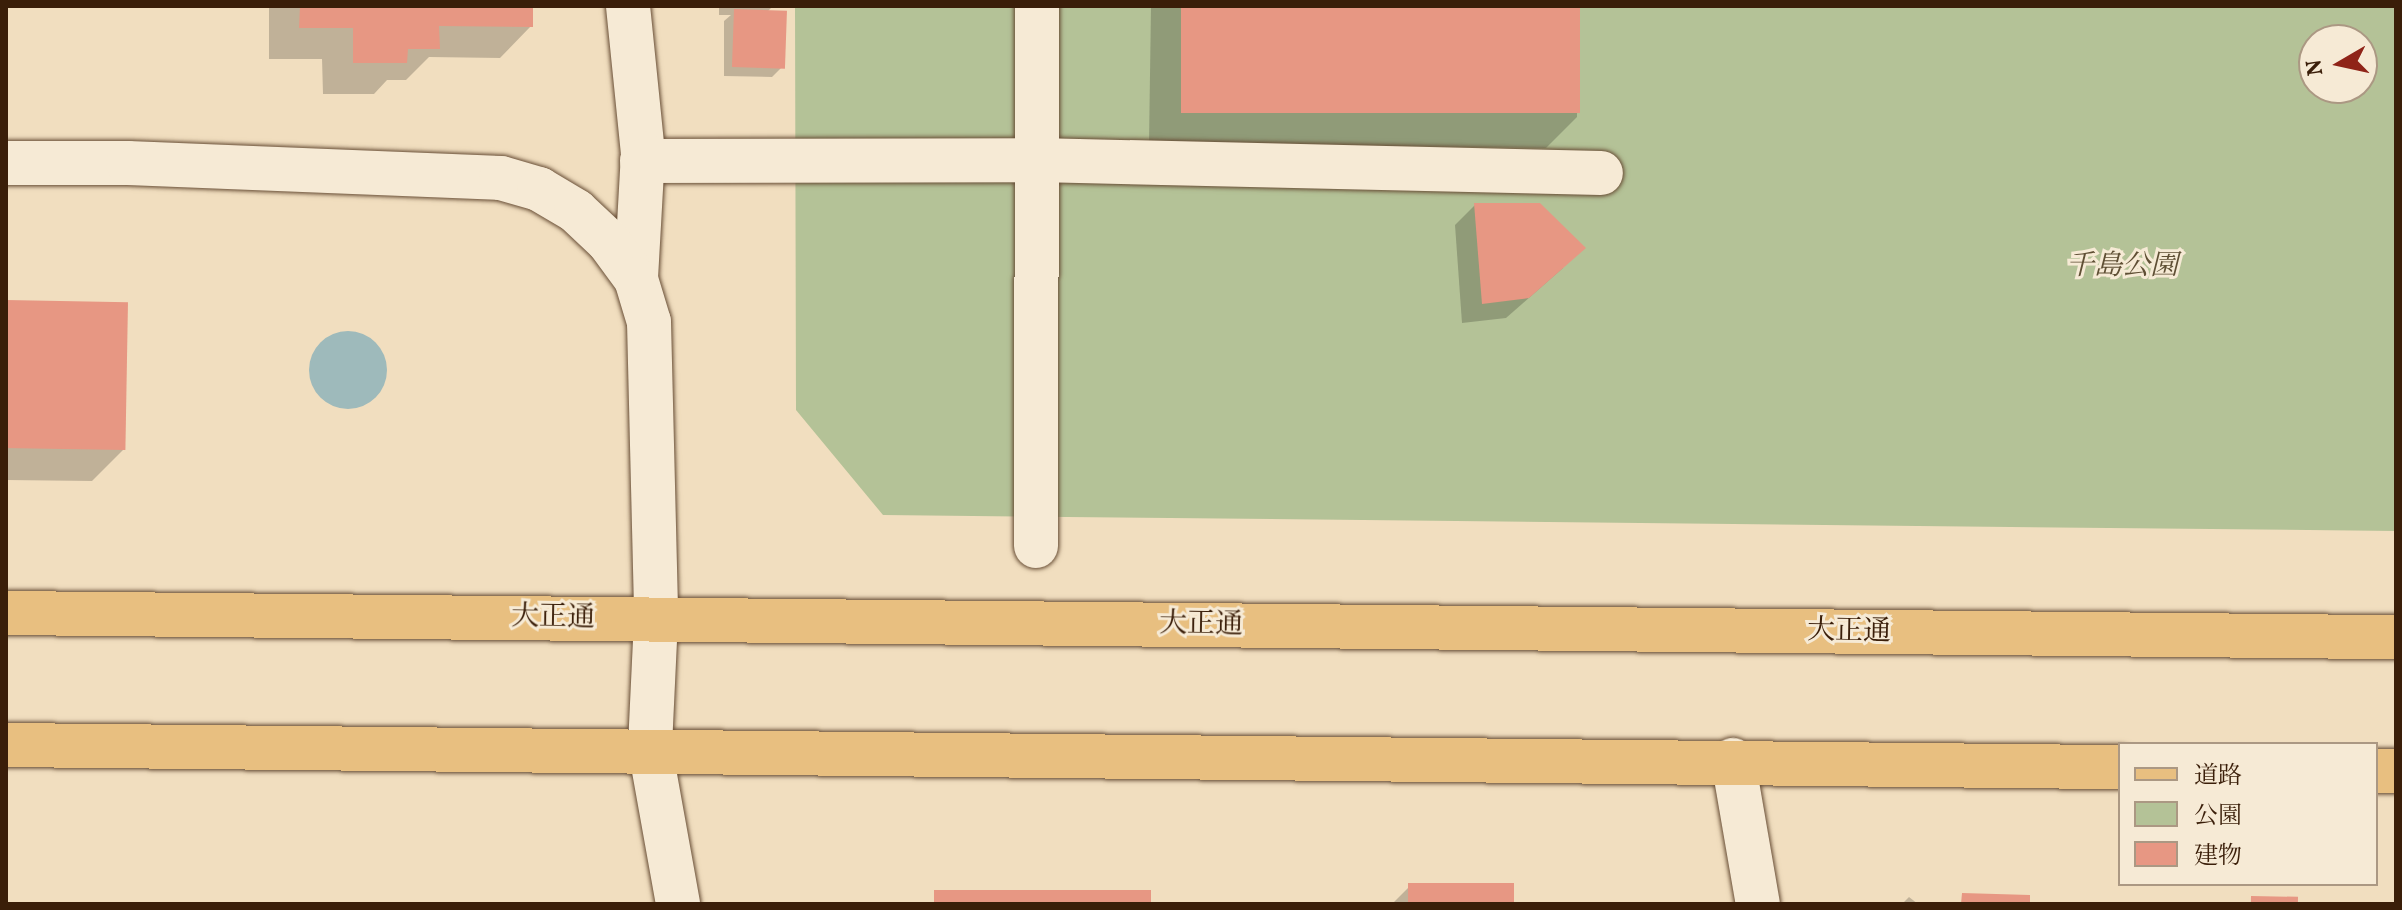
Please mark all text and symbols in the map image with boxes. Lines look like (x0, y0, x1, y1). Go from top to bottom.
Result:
north arrow (2298, 24, 2378, 104)
text: N (2299, 57, 2332, 78)
park label: 千島公園 (2066, 250, 2178, 284)
street label: 大正通 (511, 600, 595, 636)
street label: 大正通 (1159, 607, 1243, 643)
street label: 大正通 (1807, 614, 1891, 650)
legend (2118, 742, 2378, 886)
text: 道路 (2194, 760, 2242, 794)
text: 公園 (2194, 800, 2242, 834)
text: 建物 (2194, 840, 2242, 874)

